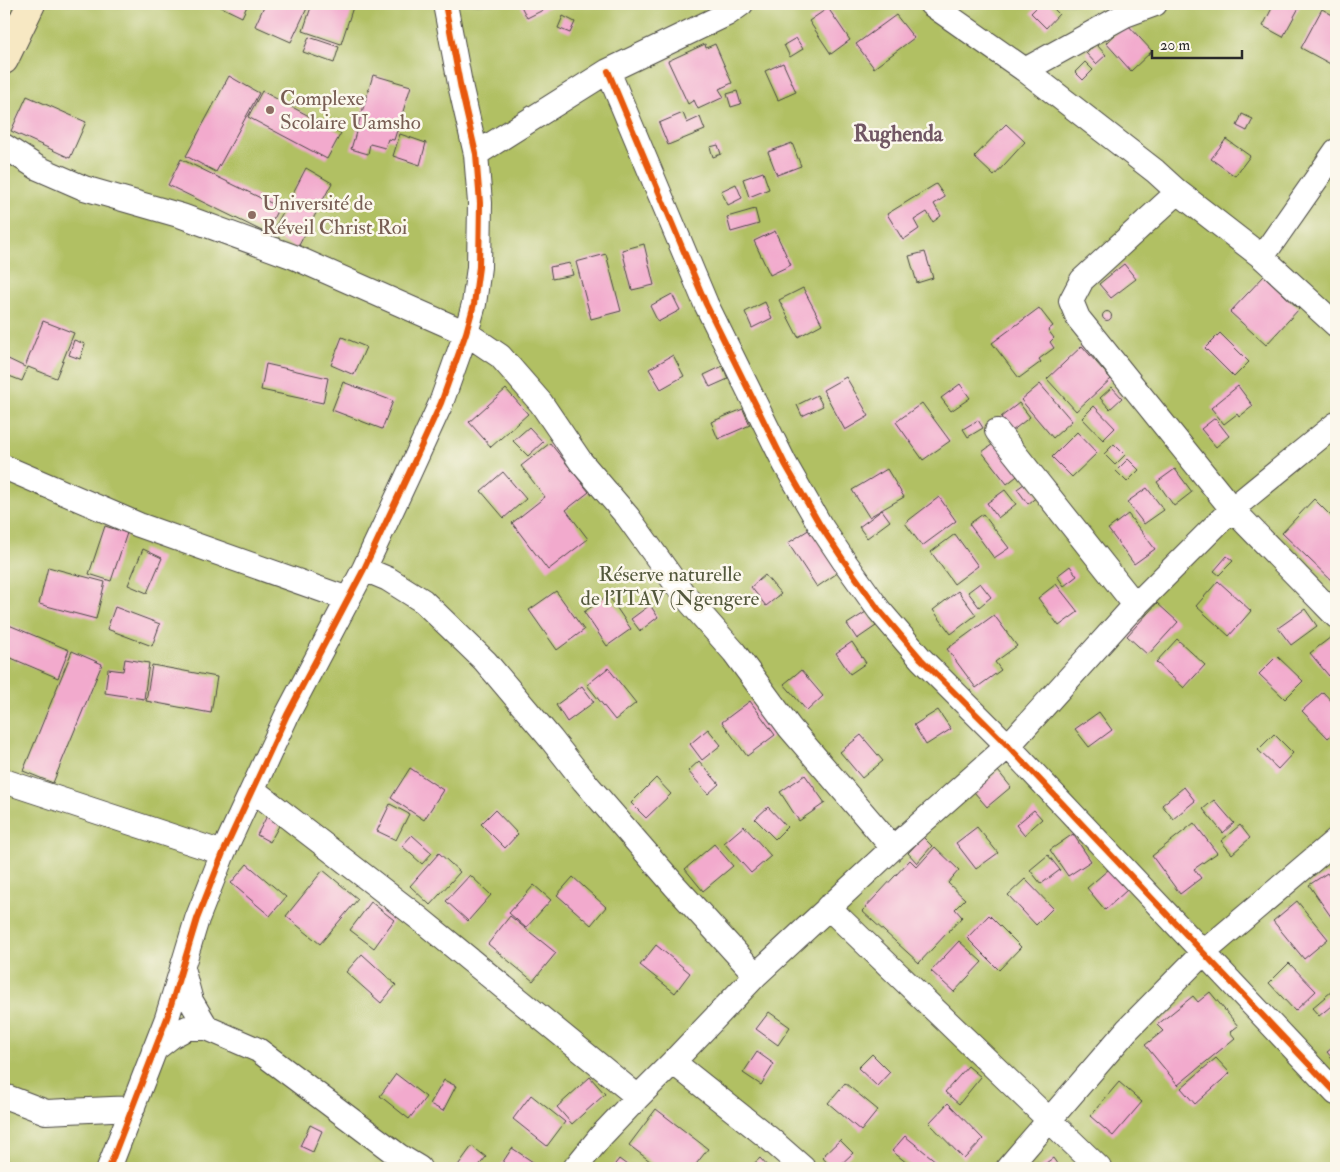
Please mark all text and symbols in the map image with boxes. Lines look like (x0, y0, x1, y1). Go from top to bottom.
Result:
scale bar (1152, 28, 1242, 60)
text: 20 m (1160, 36, 1190, 55)
place label: Complexe Scolaire Uamsho (280, 85, 421, 136)
marker: Complexe Scolaire Uamsho (264, 104, 276, 116)
district label: Rughenda (853, 120, 944, 149)
place label: Université de Réveil Christ Roi (262, 190, 408, 241)
marker: Université de Réveil Christ Roi (246, 209, 258, 221)
park label: Réserve naturelle de l'ITAV (Ngengere (581, 561, 760, 612)

